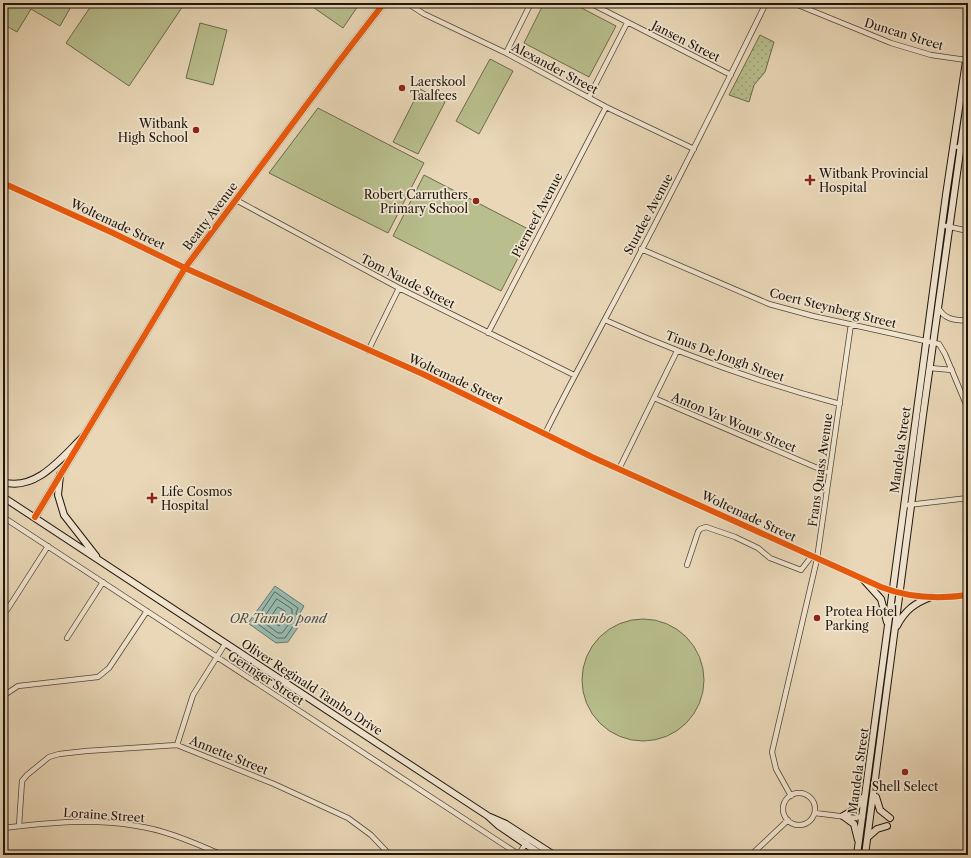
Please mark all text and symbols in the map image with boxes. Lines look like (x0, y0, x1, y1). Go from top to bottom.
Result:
street label: Duncan Street (863, 15, 946, 53)
street label: Jansen Street (648, 16, 723, 65)
street label: Alexander Street (508, 38, 601, 97)
place label: Laerskool Taalfees (410, 74, 466, 103)
marker: Laerskool Taalfees (397, 83, 407, 93)
place label: Witbank High School (118, 116, 189, 145)
marker: Witbank High School (191, 125, 201, 135)
place label: Witbank Provincial Hospital (818, 166, 929, 195)
street label: Pierneef Avenue (508, 170, 566, 260)
street label: Sturdee Avenue (620, 171, 676, 257)
marker: Witbank Provincial Hospital (804, 174, 816, 186)
street label: Beatty Avenue (179, 179, 241, 253)
place label: Robert Carruthers Primary School (364, 187, 468, 216)
street label: Woltemade Street (67, 195, 168, 253)
marker: Robert Carruthers Primary School (471, 196, 481, 206)
street label: Tom Naude Street (358, 251, 458, 312)
street label: Coert Steynberg Street (768, 285, 899, 331)
street label: Tinus De Jongh Street (663, 327, 787, 385)
street label: Woltemade Street (405, 350, 506, 408)
street label: Anton Vav Wouw Street (668, 388, 799, 455)
street label: Mandela Street (887, 405, 914, 494)
street label: Frans Quass Avenue (805, 412, 835, 528)
place label: Life Cosmos Hospital (161, 484, 232, 513)
street label: Woltemade Street (698, 487, 799, 545)
marker: Life Cosmos Hospital (146, 492, 158, 504)
place label: Protea Hotel Parking (825, 604, 898, 633)
water label: OR Tambo pond (229, 610, 328, 626)
marker: Protea Hotel Parking (812, 613, 822, 623)
street label: Oliver Reginald Tambo Drive (239, 636, 386, 738)
street label: Geringer Street (225, 648, 307, 709)
street label: Mandela Street (845, 726, 872, 815)
street label: Annette Street (187, 732, 271, 778)
marker: Shell Select (900, 767, 910, 777)
place label: Shell Select (872, 779, 939, 794)
street label: Loraine Street (63, 805, 146, 825)

